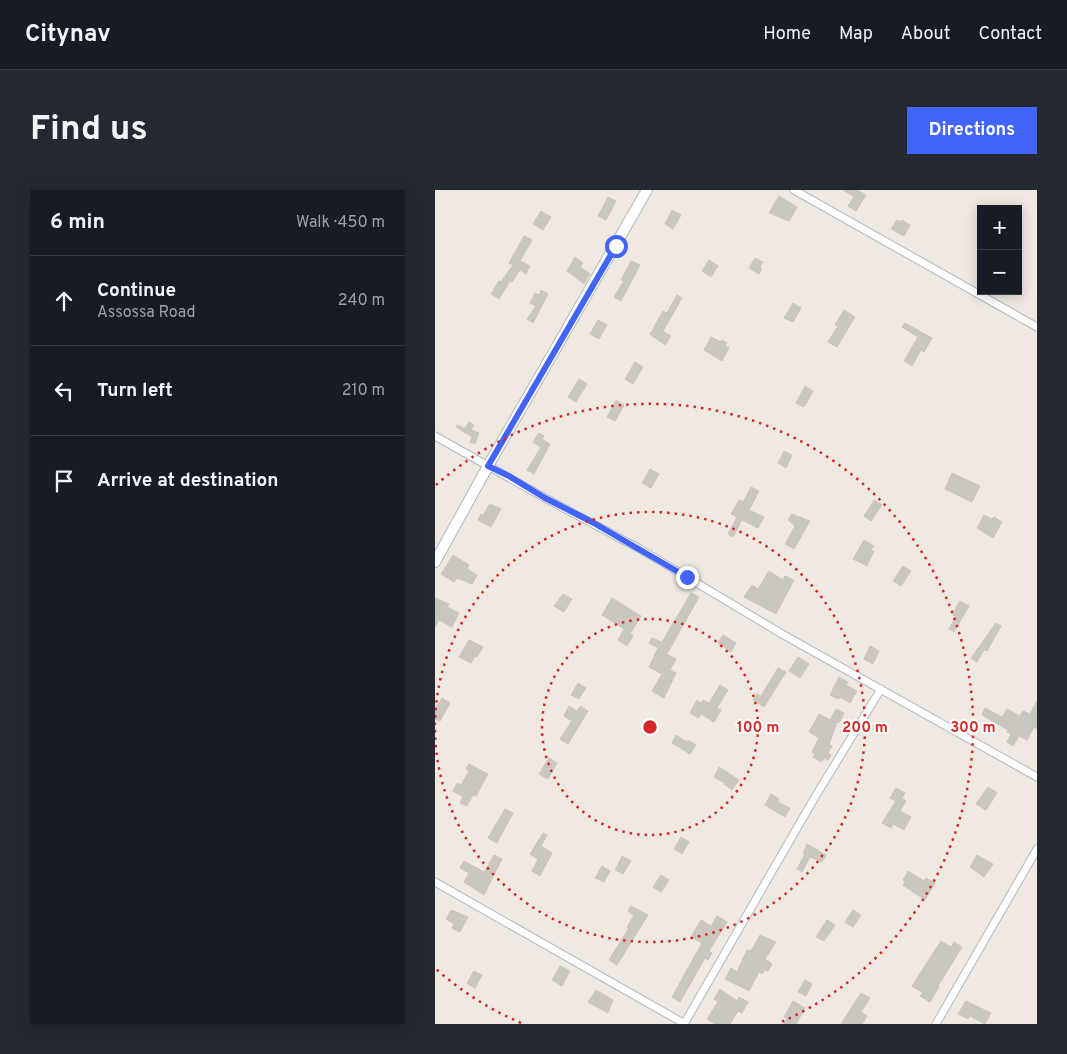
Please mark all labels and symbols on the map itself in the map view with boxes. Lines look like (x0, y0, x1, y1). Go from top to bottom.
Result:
route start (605, 235, 628, 258)
route end (676, 566, 699, 589)
centre of rings (641, 718, 659, 736)
text: 100 m (737, 719, 779, 738)
text: 200 m (842, 719, 888, 738)
text: 300 m (950, 719, 996, 738)

